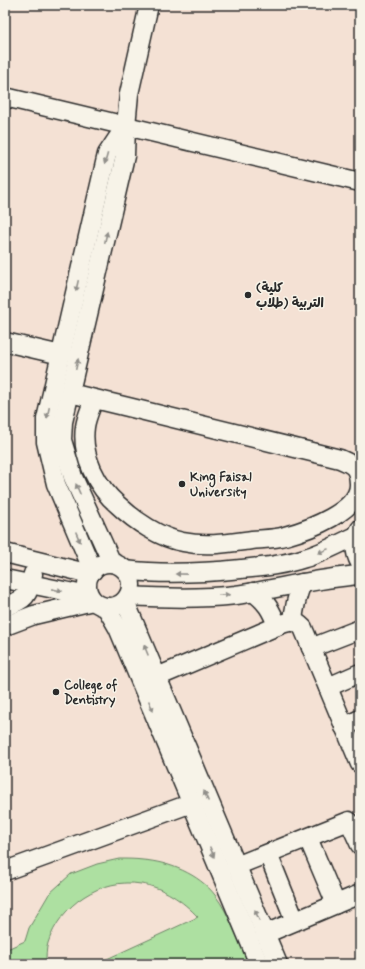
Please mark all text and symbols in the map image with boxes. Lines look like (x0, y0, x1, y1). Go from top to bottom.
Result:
one-way arrow (103, 154, 109, 166)
one-way arrow (104, 231, 110, 243)
one-way arrow (74, 280, 80, 292)
place label: (كلية التربية (طلاب (256, 280, 324, 312)
marker: (كلية التربية (طلاب (243, 290, 253, 300)
one-way arrow (75, 358, 81, 370)
one-way arrow (45, 407, 51, 419)
place label: King Faisal University (190, 469, 252, 501)
marker: King Faisal University (177, 479, 187, 489)
one-way arrow (75, 483, 81, 495)
one-way arrow (76, 531, 82, 543)
one-way arrow (316, 549, 328, 555)
one-way arrow (175, 570, 187, 577)
one-way arrow (51, 587, 63, 593)
one-way arrow (218, 592, 230, 599)
one-way arrow (142, 643, 148, 655)
place label: College of Dentistry (64, 677, 118, 709)
marker: College of Dentistry (51, 687, 61, 697)
one-way arrow (149, 701, 155, 713)
one-way arrow (203, 789, 209, 801)
one-way arrow (210, 846, 216, 858)
one-way arrow (254, 910, 260, 921)

